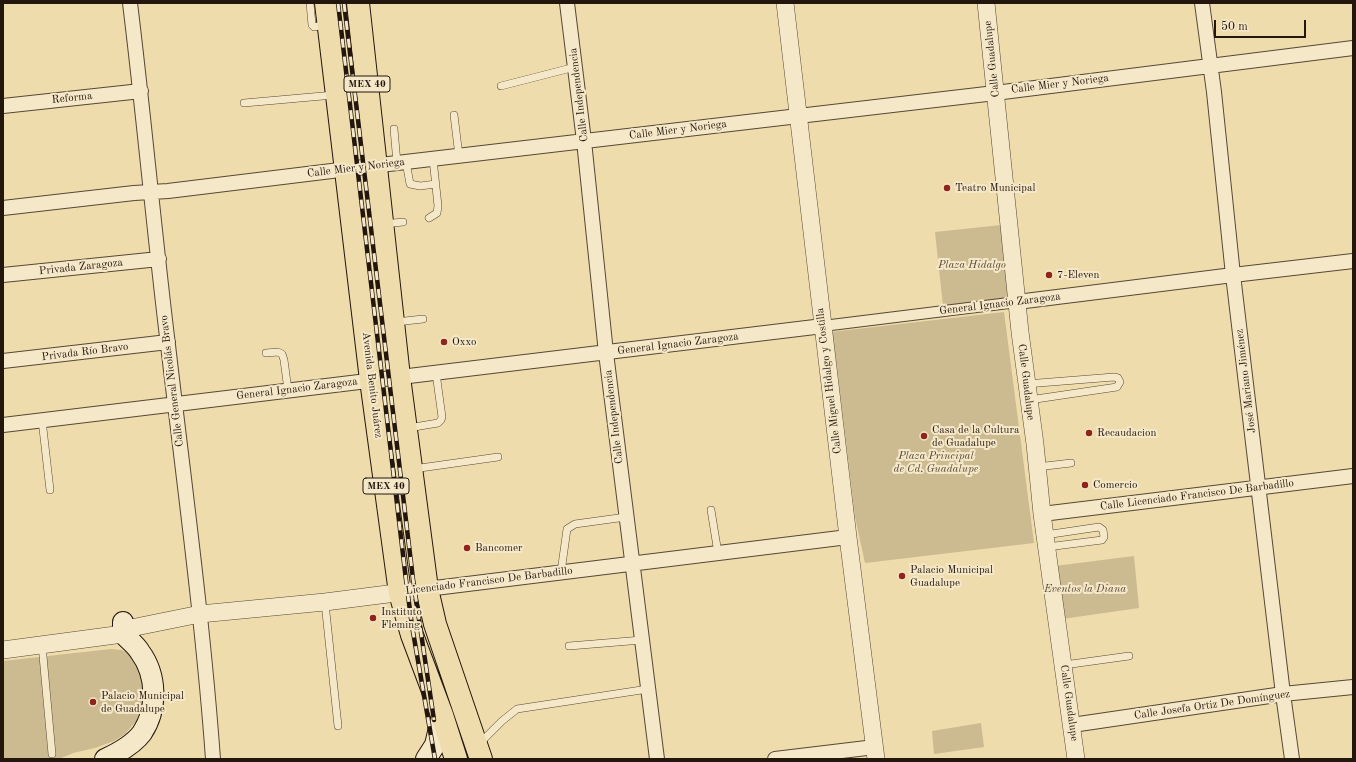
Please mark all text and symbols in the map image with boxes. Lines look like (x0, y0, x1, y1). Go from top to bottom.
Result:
scale bar (1216, 12, 1308, 38)
street label: Calle Guadalupe (981, 20, 1003, 98)
text: 50 m (1221, 21, 1248, 33)
street label: Calle Independencia (567, 47, 591, 143)
street label: Calle Mier y Noriega (1010, 71, 1110, 97)
road number: MEX 40 (344, 76, 390, 92)
street label: Reforma (51, 89, 93, 107)
street label: Calle Mier y Noriega (628, 117, 728, 143)
street label: Calle Mier y Noriega (306, 155, 406, 181)
place label: Teatro Municipal (955, 181, 1035, 195)
marker: Teatro Municipal (942, 183, 952, 193)
street label: Privada Zaragoza (38, 256, 124, 278)
park label: Plaza Hidalgo (938, 258, 1006, 272)
place label: 7-Eleven (1057, 268, 1099, 282)
marker: 7-Eleven (1044, 270, 1054, 280)
street label: General Ignacio Zaragoza (939, 290, 1061, 318)
street label: Calle Miguel Hidalgo y Costilla (813, 307, 845, 455)
street label: Calle General Nicolás Bravo (157, 314, 187, 448)
street label: José Mariano Jiménez (1233, 328, 1259, 434)
street label: General Ignacio Zaragoza (617, 330, 739, 358)
street label: Avenida Benito Juárez (359, 331, 385, 439)
place label: Oxxo (452, 335, 476, 349)
marker: Oxxo (439, 337, 449, 347)
street label: Privada Río Bravo (41, 340, 129, 364)
street label: Calle Guadalupe (1015, 343, 1037, 421)
street label: Calle Independencia (602, 369, 626, 465)
street label: General Ignacio Zaragoza (236, 375, 358, 403)
place label: Casa de la Cultura de Guadalupe (932, 423, 1019, 449)
place label: Recaudacion (1097, 426, 1156, 440)
marker: Recaudacion (1084, 428, 1094, 438)
marker: Casa de la Cultura de Guadalupe (919, 431, 929, 441)
park label: Plaza Principal de Cd. Guadalupe (894, 449, 978, 475)
street label: Calle Licenciado Francisco De Barbadillo (1099, 477, 1295, 513)
road number: MEX 40 (363, 478, 409, 494)
place label: Comercio (1093, 478, 1137, 492)
marker: Comercio (1080, 480, 1090, 490)
place label: Bancomer (475, 541, 523, 555)
marker: Bancomer (462, 543, 472, 553)
place label: Palacio Municipal Guadalupe (910, 563, 993, 589)
street label: Licenciado Francisco De Barbadillo (405, 564, 573, 598)
marker: Palacio Municipal Guadalupe (897, 571, 907, 581)
park label: Eventos la Diana (1044, 582, 1126, 596)
place label: Instituto Fleming (381, 605, 422, 631)
marker: Instituto Fleming (368, 613, 378, 623)
street label: Calle Guadalupe (1057, 664, 1081, 742)
street label: Calle Josefa Ortiz De Domínguez (1133, 688, 1291, 722)
place label: Palacio Municipal de Guadalupe (101, 689, 184, 715)
marker: Palacio Municipal de Guadalupe (88, 697, 98, 707)

